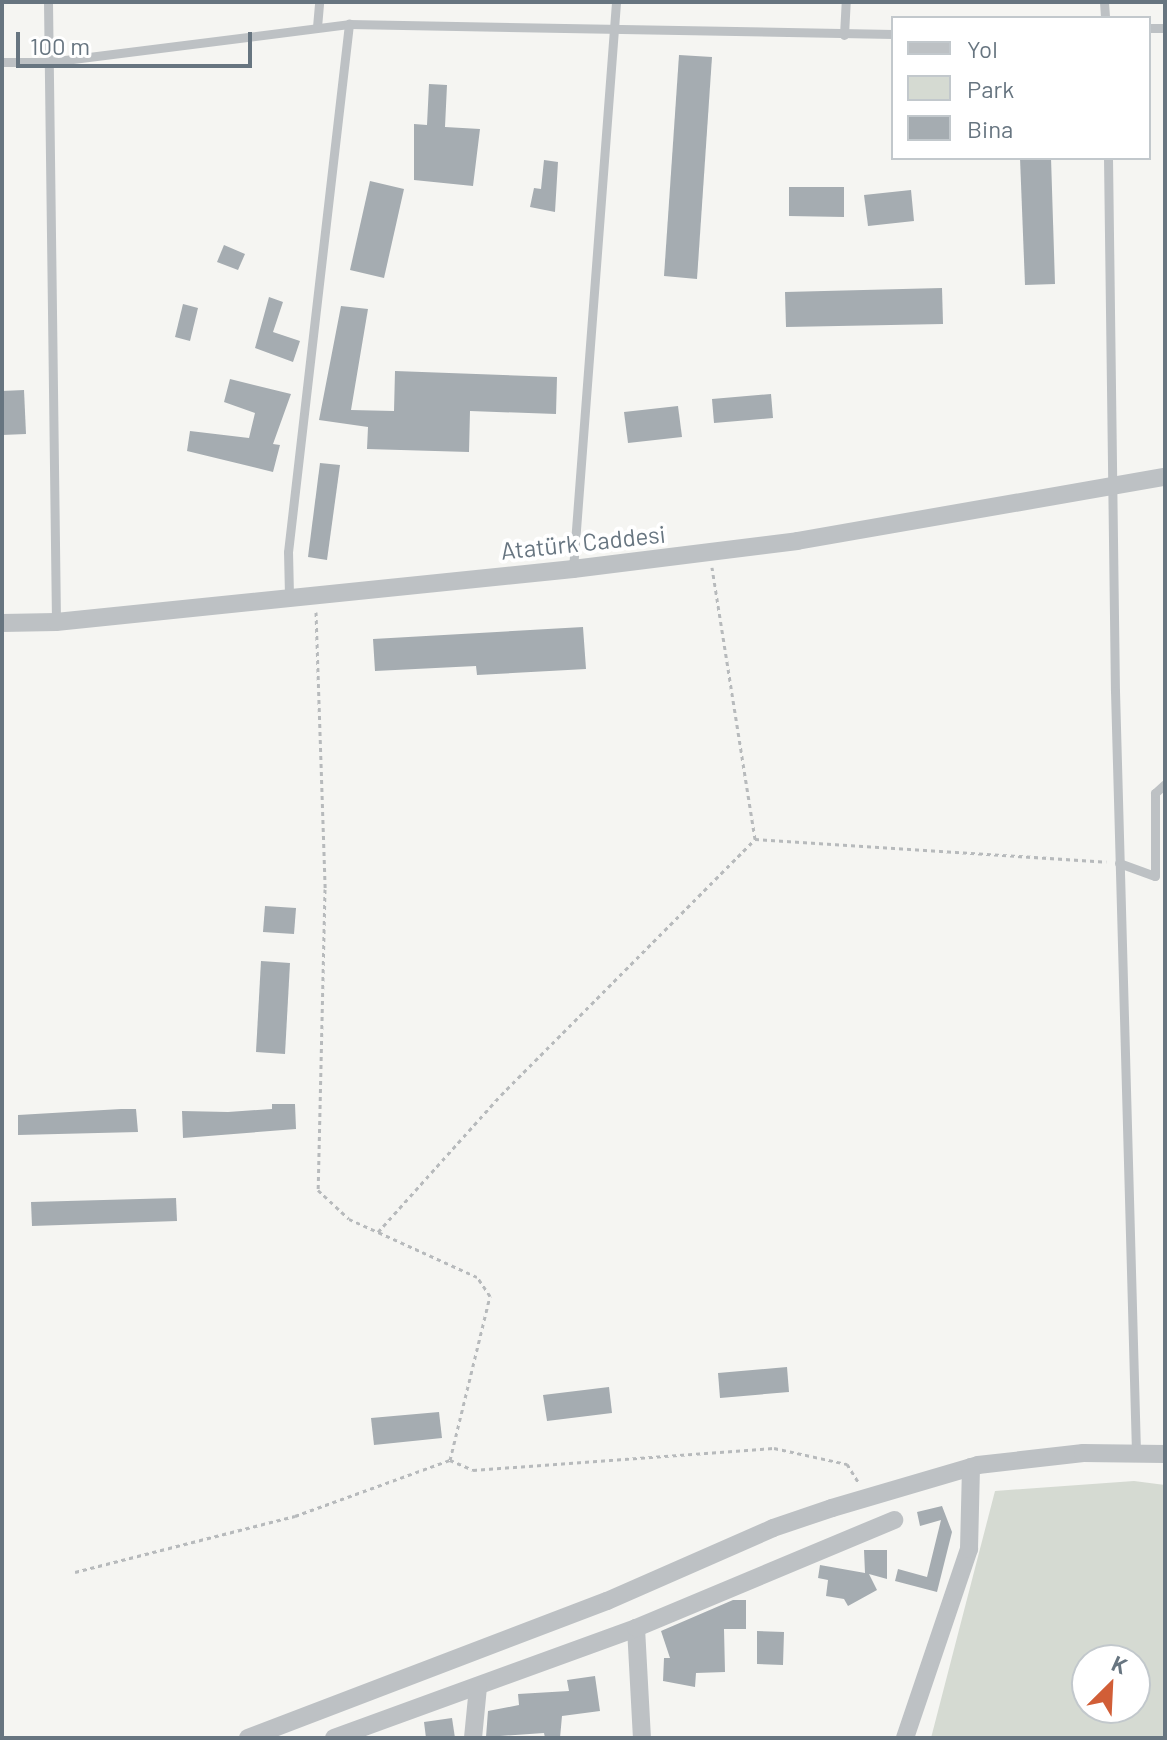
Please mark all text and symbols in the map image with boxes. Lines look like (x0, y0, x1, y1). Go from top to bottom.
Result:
scale bar (20, 16, 256, 66)
legend (891, 16, 1151, 160)
text: 100 m (30, 31, 90, 60)
text: Yol (967, 34, 998, 63)
text: Park (967, 74, 1014, 103)
text: Bina (967, 114, 1013, 143)
street label: Atatürk Caddesi (499, 519, 667, 565)
north arrow (1071, 1644, 1151, 1724)
text: K (1108, 1649, 1132, 1679)

